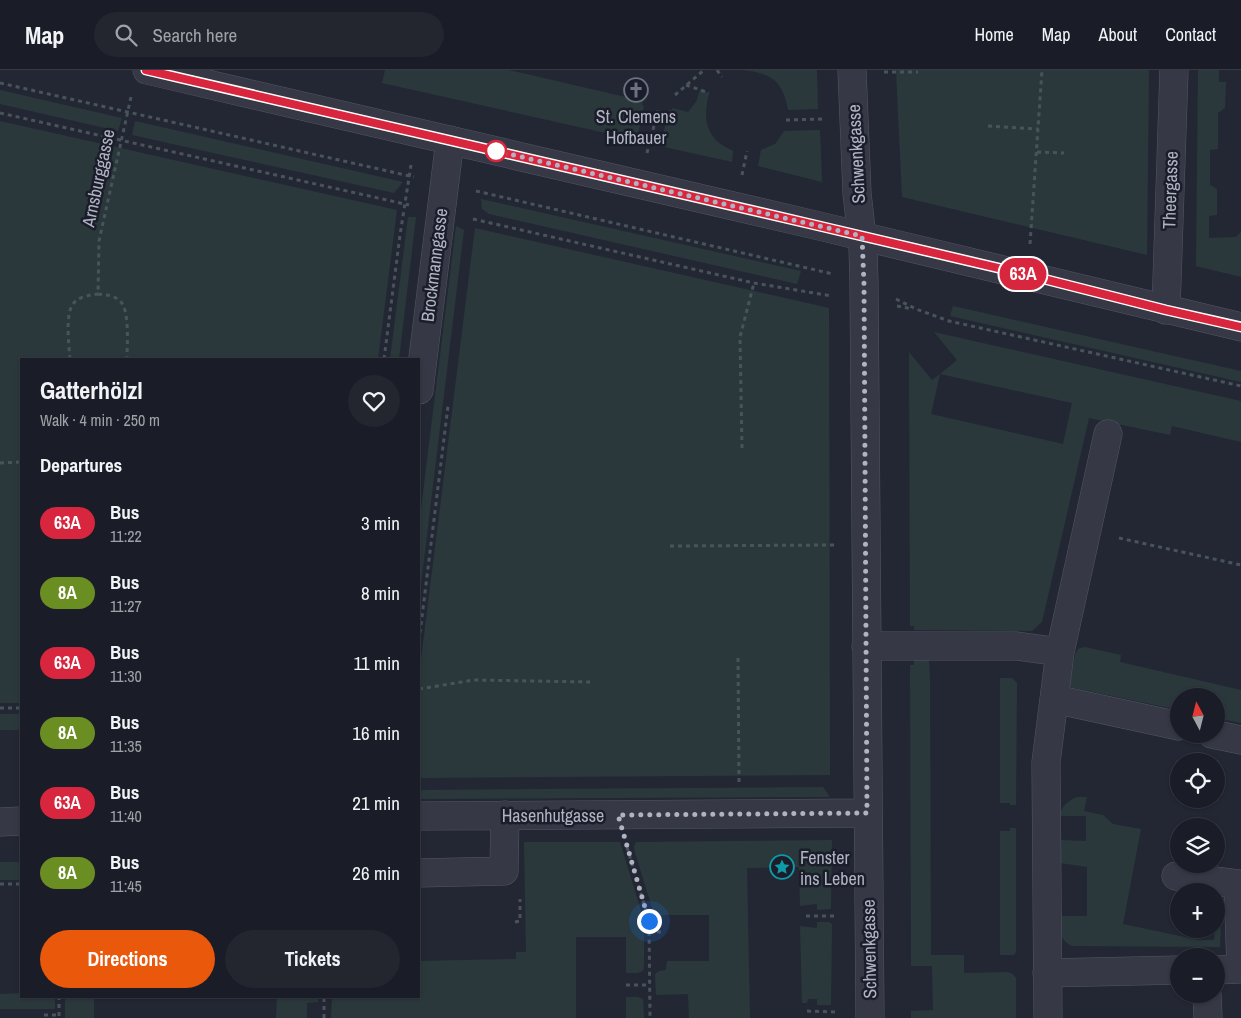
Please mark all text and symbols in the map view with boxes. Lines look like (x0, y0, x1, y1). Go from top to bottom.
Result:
search box (94, 12, 444, 57)
text: Map (25, 19, 64, 51)
icon: search (112, 21, 140, 49)
text: Search here (152, 22, 237, 48)
text: Home (974, 22, 1014, 47)
text: Map (1042, 22, 1071, 47)
text: About (1099, 22, 1137, 47)
text: Contact (1165, 22, 1216, 47)
church icon: St. Clemens Hofbauer (623, 77, 649, 103)
place label: St. Clemens Hofbauer (596, 104, 676, 150)
street label: Schwenkgasse (841, 104, 871, 204)
street label: Arnsburggasse (75, 127, 121, 230)
unlabelled marker (485, 140, 507, 162)
street label: Theergasse (1156, 151, 1184, 229)
street label: Brockmanngasse (415, 207, 453, 323)
line badge: 63A (994, 258, 1052, 290)
text: 63A (1009, 261, 1037, 286)
text: Gatterhölzl (40, 374, 143, 406)
button: heart (348, 375, 400, 427)
text: Walk · 4 min · 250 m (40, 409, 160, 431)
text: Departures (40, 452, 122, 478)
text: Bus (110, 499, 139, 525)
text: 63A (54, 510, 81, 535)
text: 3 min (361, 510, 400, 536)
text: 11:22 (110, 525, 142, 547)
text: Bus (110, 569, 139, 595)
text: 8A (58, 580, 77, 605)
text: 8 min (361, 580, 400, 606)
text: 11:27 (110, 595, 142, 617)
text: Bus (110, 639, 139, 665)
text: 63A (54, 650, 81, 675)
text: 11 min (354, 650, 400, 676)
text: 11:30 (110, 665, 142, 687)
north arrow (1170, 688, 1225, 742)
map controls (1170, 688, 1225, 1003)
text: Bus (110, 709, 139, 735)
text: 8A (58, 720, 77, 745)
text: 16 min (352, 720, 400, 746)
text: 11:35 (110, 735, 142, 757)
button: locate (1170, 753, 1225, 808)
text: Bus (110, 779, 139, 805)
text: 63A (54, 790, 81, 815)
text: 21 min (352, 790, 400, 816)
street label: Hasenhutgasse (502, 803, 604, 828)
text: 11:40 (110, 805, 142, 827)
button: layers (1170, 818, 1225, 873)
place label: Fenster ins Leben (800, 845, 865, 891)
text: Bus (110, 849, 139, 875)
place icon: Fenster ins Leben (769, 854, 795, 880)
text: 8A (58, 860, 77, 885)
text: 26 min (352, 860, 400, 886)
text: 11:45 (110, 875, 142, 897)
button: + (1170, 883, 1225, 938)
street label: Schwenkgasse (856, 899, 882, 999)
your location (637, 909, 662, 934)
button: Directions (40, 930, 215, 988)
button: Tickets (225, 930, 400, 988)
button: − (1170, 948, 1225, 1003)

